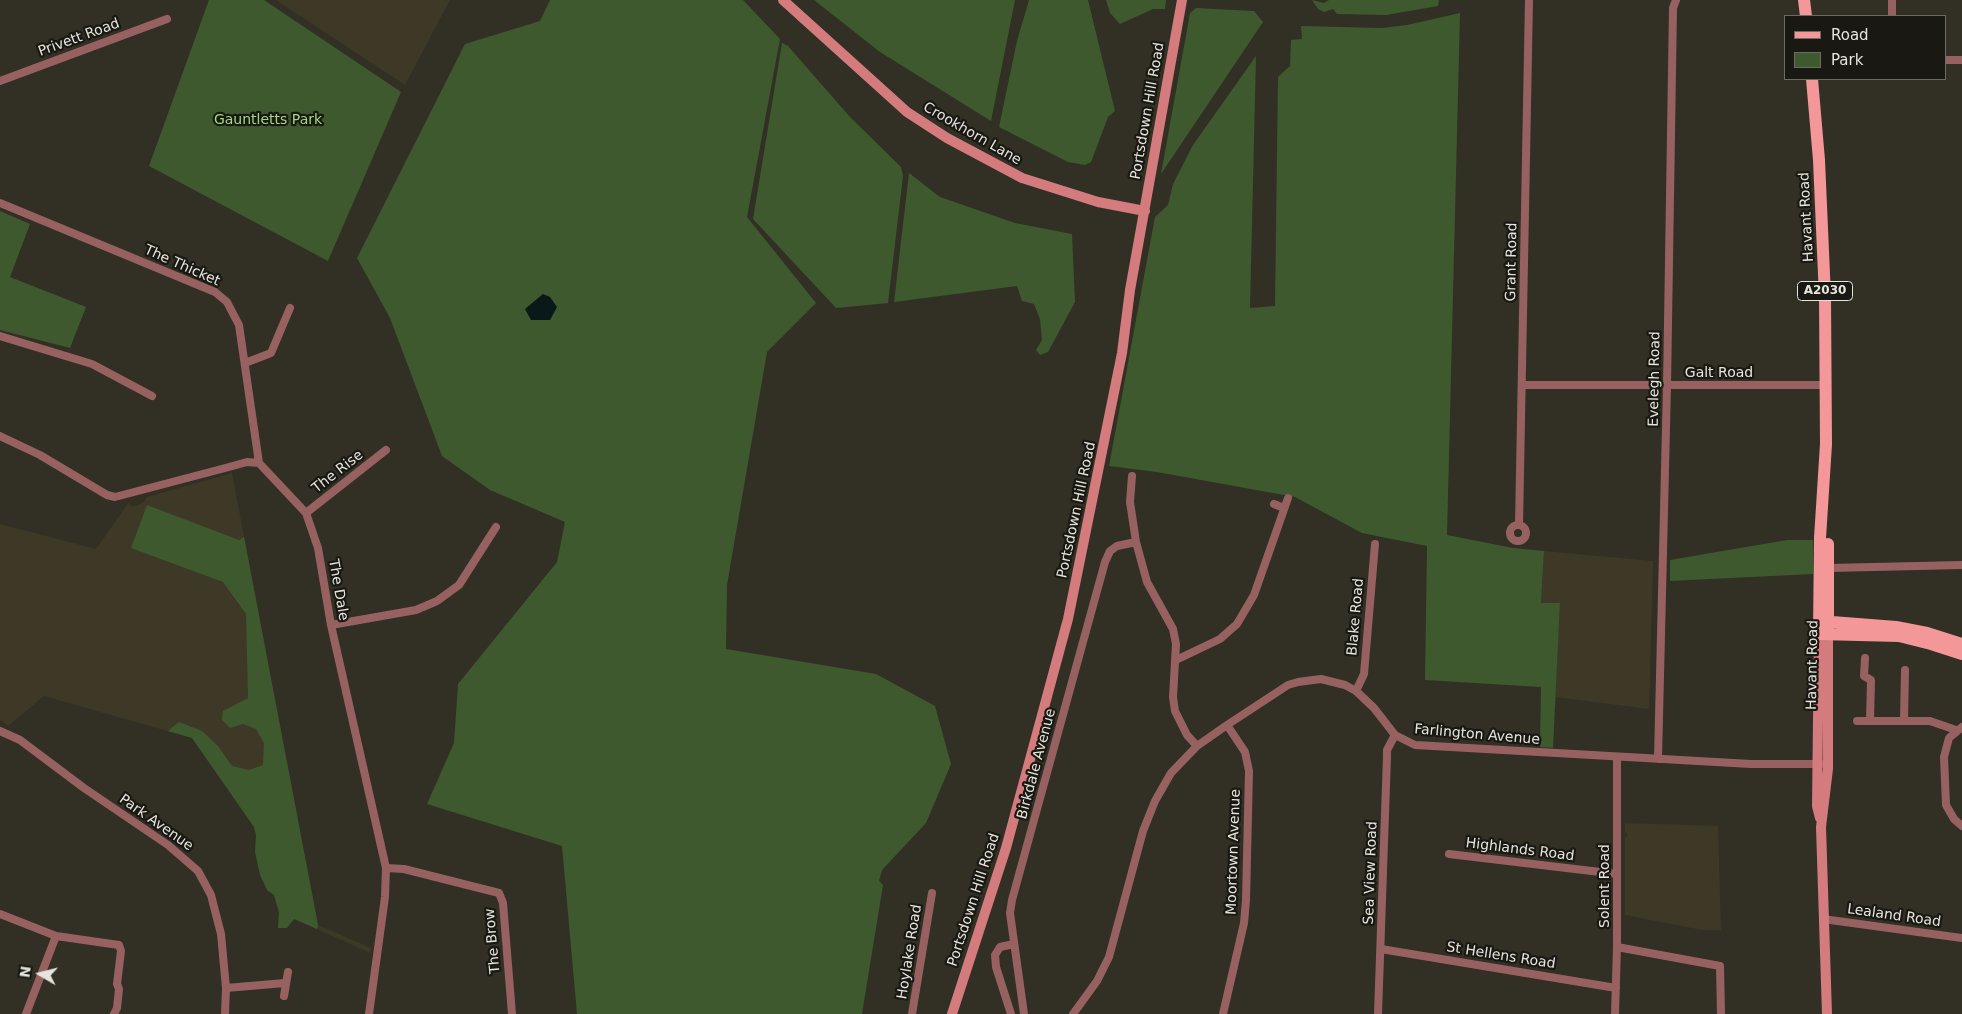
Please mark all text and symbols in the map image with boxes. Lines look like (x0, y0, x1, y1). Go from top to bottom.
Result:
legend (1784, 15, 1947, 80)
street label: Privett Road (36, 16, 122, 60)
text: Road (1831, 26, 1869, 44)
street label: Portsdown Hill Road (1128, 41, 1168, 181)
text: Park (1831, 51, 1863, 69)
street label: Crookhorn Lane (920, 99, 1024, 169)
park label: Gauntletts Park (214, 112, 322, 128)
street label: Havant Road (1796, 172, 1818, 262)
street label: Grant Road (1503, 222, 1521, 302)
street label: The Thicket (141, 242, 223, 290)
road number: A2030 (1798, 282, 1852, 300)
street label: Evelegh Road (1646, 331, 1664, 427)
street label: Galt Road (1685, 365, 1753, 381)
street label: Portsdown Hill Road (1054, 440, 1100, 580)
street label: The Rise (309, 447, 367, 497)
street label: The Dale (324, 558, 352, 622)
street label: Blake Road (1344, 577, 1368, 657)
street label: Havant Road (1804, 620, 1822, 710)
street label: Birkdale Avenue (1014, 707, 1060, 821)
street label: Farlington Avenue (1413, 721, 1541, 749)
street label: Moortown Avenue (1223, 789, 1245, 915)
street label: Park Avenue (116, 791, 196, 855)
street label: Sea View Road (1361, 821, 1381, 925)
street label: Portsdown Hill Road (945, 831, 1003, 969)
street label: Highlands Road (1465, 835, 1575, 865)
street label: Solent Road (1597, 844, 1613, 928)
street label: Lealand Road (1846, 901, 1942, 931)
street label: Hoylake Road (894, 903, 926, 1001)
street label: The Brow (482, 908, 504, 974)
street label: St Hellens Road (1445, 939, 1557, 973)
north arrow (15, 949, 65, 999)
text: N (16, 965, 34, 979)

